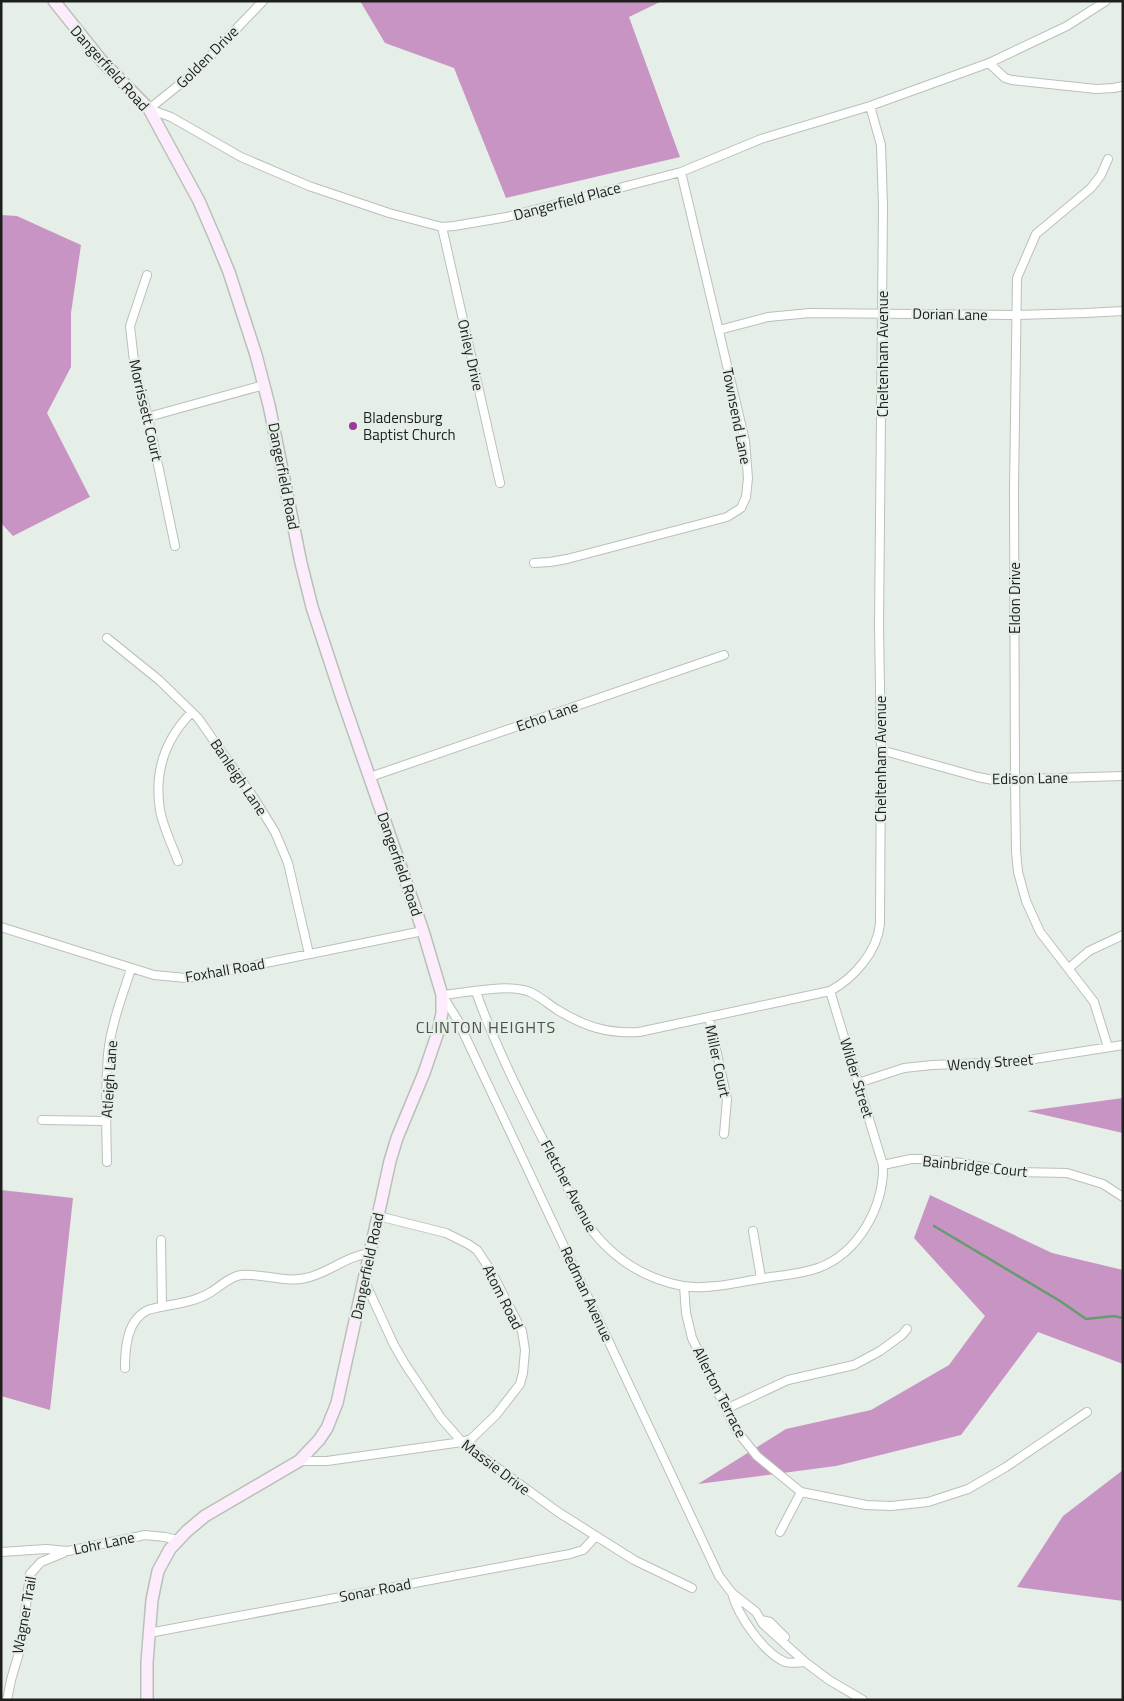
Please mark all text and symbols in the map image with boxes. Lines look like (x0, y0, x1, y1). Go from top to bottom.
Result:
street label: Dangerfield Road (65, 20, 155, 116)
street label: Golden Drive (170, 20, 244, 94)
street label: Dangerfield Place (511, 176, 623, 226)
street label: Cheltenham Avenue (871, 291, 894, 417)
street label: Dorian Lane (912, 302, 988, 326)
street label: Oriley Drive (452, 317, 490, 393)
street label: Morrissett Court (123, 357, 169, 464)
street label: Townsend Lane (716, 366, 758, 466)
place label: Bladensburg Baptist Church (363, 406, 456, 446)
street label: Dangerfield Road (262, 420, 306, 532)
marker: Bladensburg Baptist Church (347, 420, 359, 432)
street label: Eldon Drive (1003, 562, 1026, 634)
street label: Echo Lane (513, 695, 581, 737)
street label: Cheltenham Avenue (869, 696, 892, 822)
street label: Banleigh Lane (205, 734, 273, 820)
street label: Edison Lane (992, 766, 1068, 790)
street label: Dangerfield Road (371, 809, 429, 919)
street label: Foxhall Road (183, 952, 267, 988)
district label: CLINTON HEIGHTS (416, 1015, 556, 1039)
street label: Miller Court (699, 1023, 737, 1100)
street label: Wilder Street (834, 1035, 880, 1122)
street label: Atleigh Lane (95, 1039, 123, 1119)
street label: Wendy Street (946, 1047, 1034, 1076)
street label: Fletcher Avenue (535, 1136, 603, 1236)
street label: Bainbridge Court (921, 1149, 1029, 1183)
street label: Dangerfield Road (344, 1210, 390, 1322)
street label: Redman Avenue (555, 1242, 619, 1346)
street label: Atom Road (477, 1260, 529, 1334)
street label: Allerton Terrace (687, 1343, 753, 1441)
street label: Massie Drive (457, 1433, 535, 1501)
street label: Lohr Lane (71, 1525, 137, 1561)
street label: Sonar Road (337, 1572, 413, 1608)
street label: Wagner Trail (6, 1574, 42, 1656)

